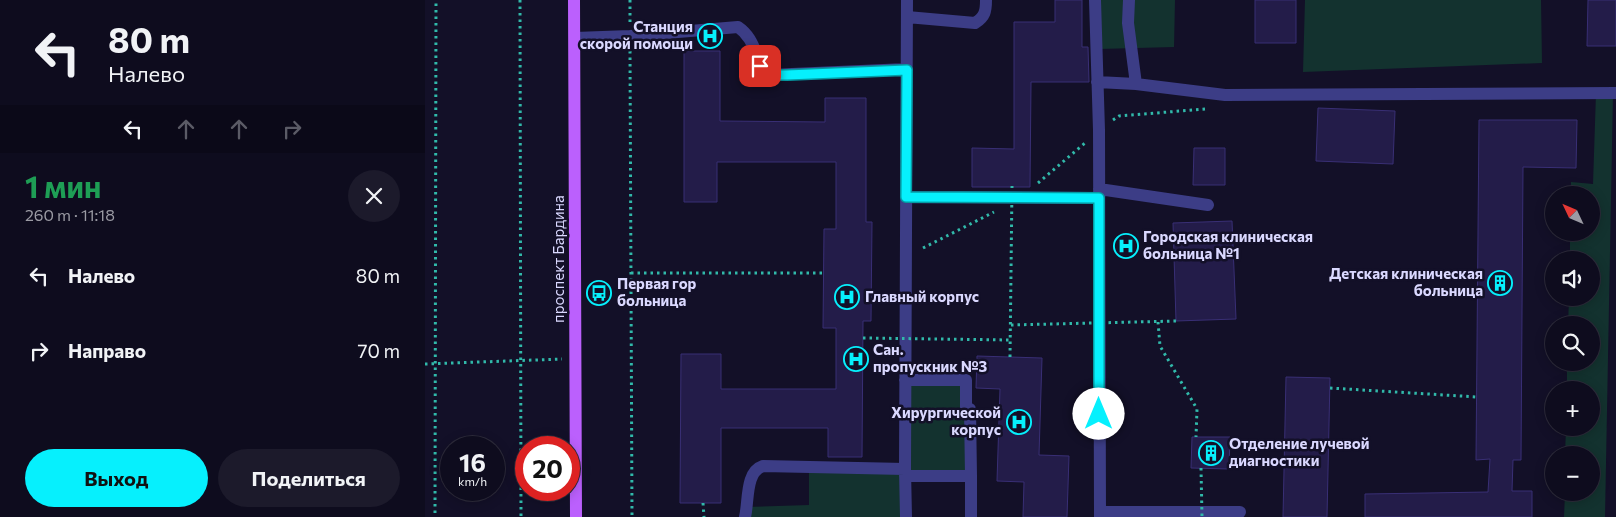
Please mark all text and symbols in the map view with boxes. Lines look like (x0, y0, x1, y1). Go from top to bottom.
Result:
text: 80 m (108, 17, 190, 60)
place label: Станция скорой помощи (580, 17, 693, 52)
icon: left (25, 20, 90, 85)
hospital icon: Станция скорой помощи (697, 23, 723, 49)
pin (739, 45, 781, 87)
icon: arrive (746, 52, 774, 80)
text: Налево (108, 60, 185, 87)
icon: left (119, 115, 147, 143)
icon: ahead (172, 115, 200, 143)
icon: ahead (225, 115, 253, 143)
icon: right (278, 115, 306, 143)
text: 1 мин (25, 167, 101, 204)
button: close (348, 170, 400, 222)
north arrow (1545, 186, 1600, 241)
map controls (1545, 186, 1600, 501)
street label: проспект Бардина (549, 195, 567, 323)
text: 260 m · 11:18 (25, 205, 115, 224)
place label: Городская клиническая больница №1 (1143, 227, 1313, 262)
hospital icon: Городская клиническая больница №1 (1113, 233, 1139, 259)
button: sound (1545, 251, 1600, 306)
icon: left (25, 262, 53, 290)
text: Налево (68, 264, 135, 287)
text: 80 m (356, 264, 400, 287)
place label: Детская клиническая больница (1329, 264, 1483, 299)
building icon: Детская клиническая больница (1487, 270, 1513, 296)
place label: Первая гор больница (617, 274, 697, 309)
bus stop icon: Первая гор больница (586, 280, 612, 306)
hospital icon: Главный корпус (834, 284, 860, 310)
place label: Главный корпус (865, 287, 979, 305)
button: search (1545, 316, 1600, 371)
icon: right (25, 337, 53, 365)
text: Направо (68, 339, 146, 362)
text: 70 m (357, 339, 400, 362)
place label: Сан. пропускник №3 (873, 340, 988, 375)
hospital icon: Сан. пропускник №3 (843, 346, 869, 372)
button: + (1545, 381, 1600, 436)
position arrow (1072, 387, 1124, 439)
place label: Хирургической корпус (891, 403, 1001, 438)
hospital icon: Хирургической корпус (1006, 409, 1032, 435)
place label: Отделение лучевой диагностики (1229, 434, 1370, 469)
speed limit sign: 20 (515, 436, 580, 501)
building icon: Отделение лучевой диагностики (1198, 440, 1224, 466)
button: − (1545, 446, 1600, 501)
text: 16 (459, 447, 486, 477)
button: Выход (25, 449, 208, 507)
button: Поделиться (218, 449, 400, 507)
text: km/h (458, 474, 487, 488)

